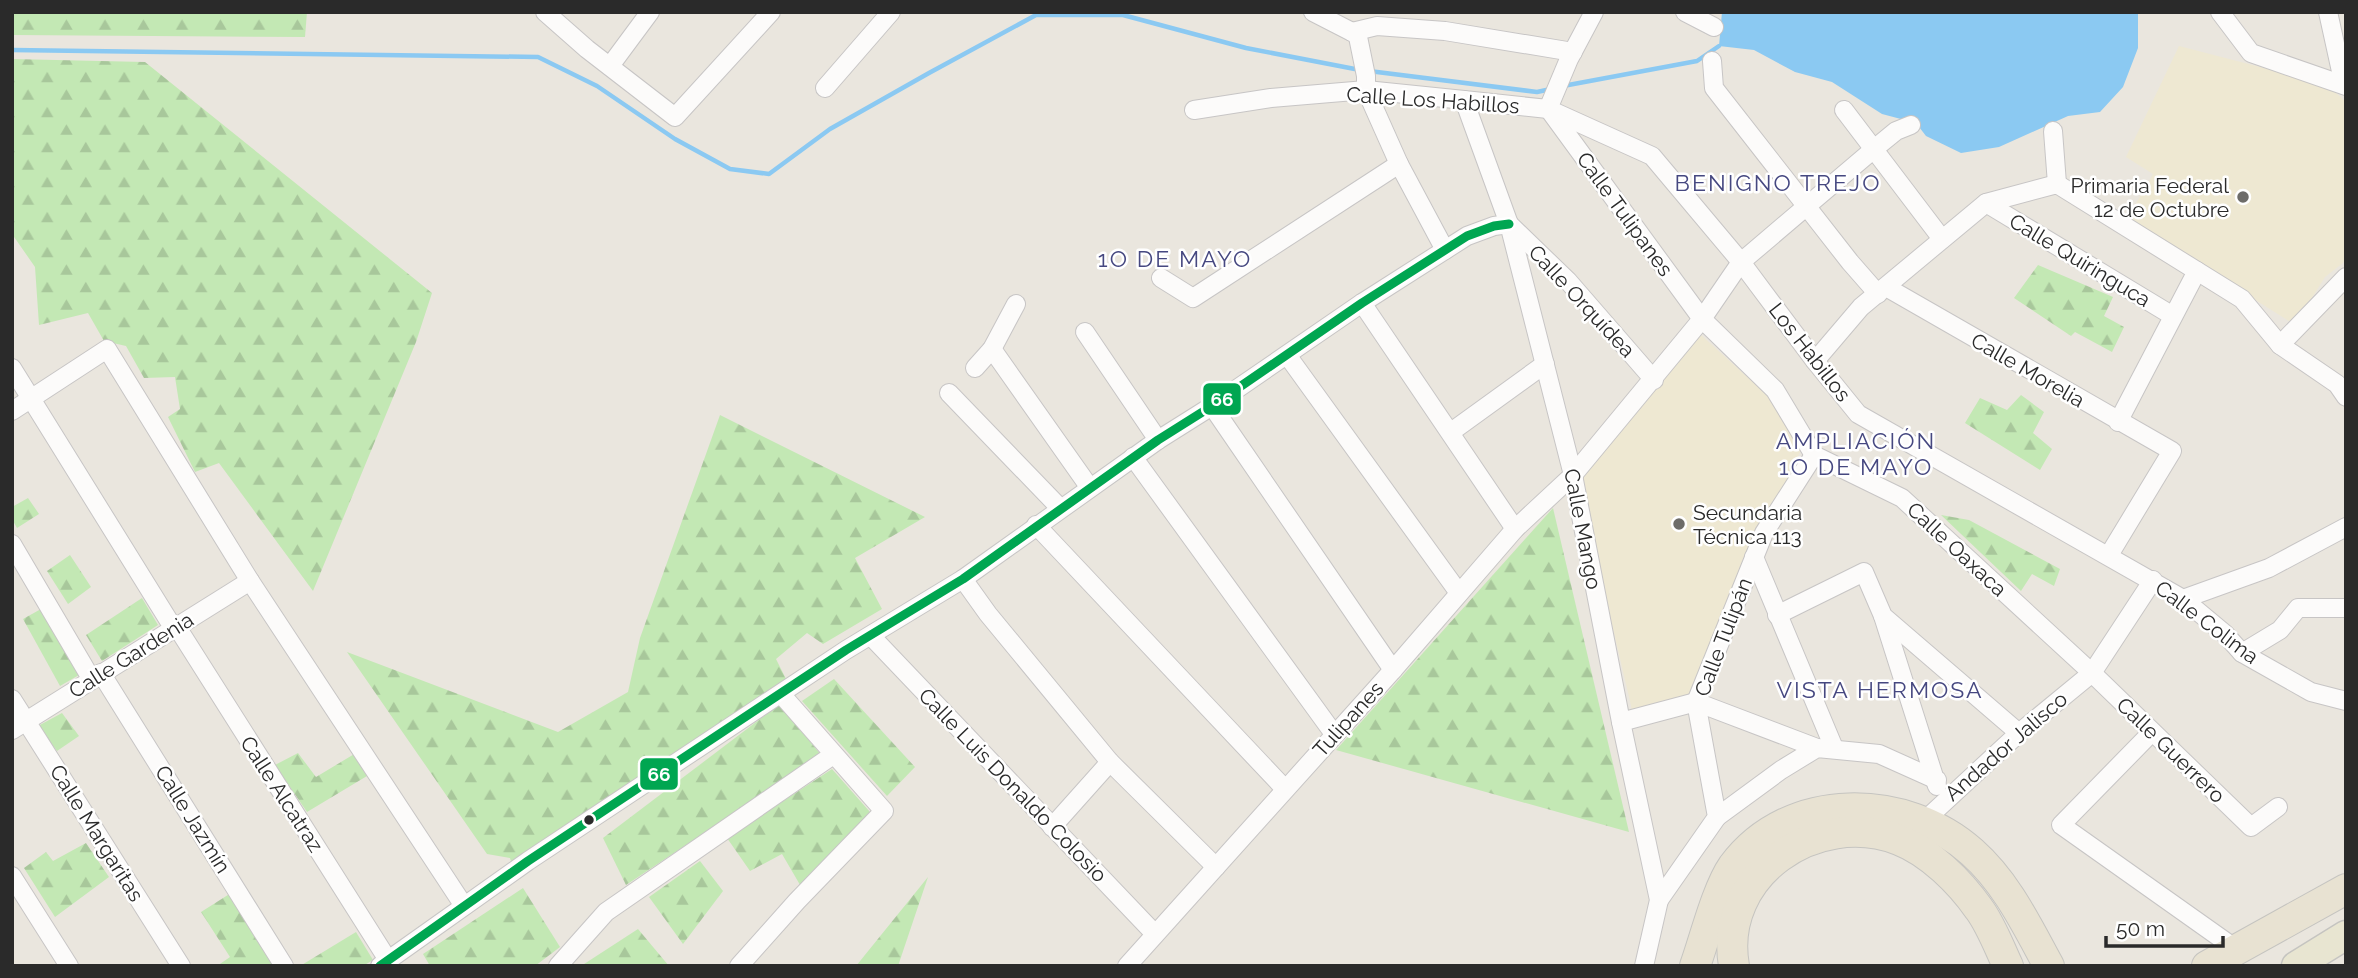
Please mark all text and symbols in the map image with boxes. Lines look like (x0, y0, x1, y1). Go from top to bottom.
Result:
street label: Calle Los Habillos (1346, 81, 1520, 119)
street label: Calle Tulipanes (1572, 147, 1678, 281)
district label: BENIGNO TREJO (1675, 169, 1881, 196)
place label: Primaria Federal 12 de Octubre (2071, 173, 2229, 222)
marker: Primaria Federal 12 de Octubre (2235, 189, 2251, 205)
street label: Calle Quiringuca (2005, 208, 2155, 312)
street label: Calle Orquídea (1524, 240, 1640, 362)
district label: 1O DE MAYO (1098, 245, 1252, 272)
street label: Los Habillos (1764, 298, 1856, 406)
street label: Calle Morelia (1967, 327, 2089, 413)
line badge: 66 (1202, 382, 1242, 416)
text: 66 (1210, 388, 1234, 410)
district label: AMPLIACIÓN 1O DE MAYO (1776, 427, 1936, 480)
street label: Calle Mango (1559, 467, 1607, 591)
street label: Calle Oaxaca (1902, 497, 2012, 601)
place label: Secundaria Técnica 113 (1693, 500, 1802, 549)
marker: Secundaria Técnica 113 (1671, 516, 1687, 532)
street label: Calle Tulipán (1689, 574, 1757, 700)
street label: Calle Colima (2150, 575, 2264, 669)
street label: Calle Gardenia (64, 607, 198, 703)
street label: Tulipanes (1308, 676, 1388, 762)
district label: VISTA HERMOSA (1776, 676, 1984, 703)
street label: Calle Luis Donaldo Colosio (914, 683, 1112, 887)
street label: Andador Jalisco (1940, 686, 2072, 806)
street label: Calle Guerrero (2112, 692, 2230, 808)
street label: Calle Alcatraz (235, 731, 329, 857)
line badge: 66 (639, 757, 679, 791)
street label: Calle Margaritas (45, 760, 149, 906)
street label: Calle Jazmín (150, 761, 236, 877)
text: 66 (647, 763, 671, 785)
unlabelled marker (582, 813, 596, 827)
scale bar (2106, 904, 2223, 948)
text: 50 m (2116, 916, 2165, 941)

